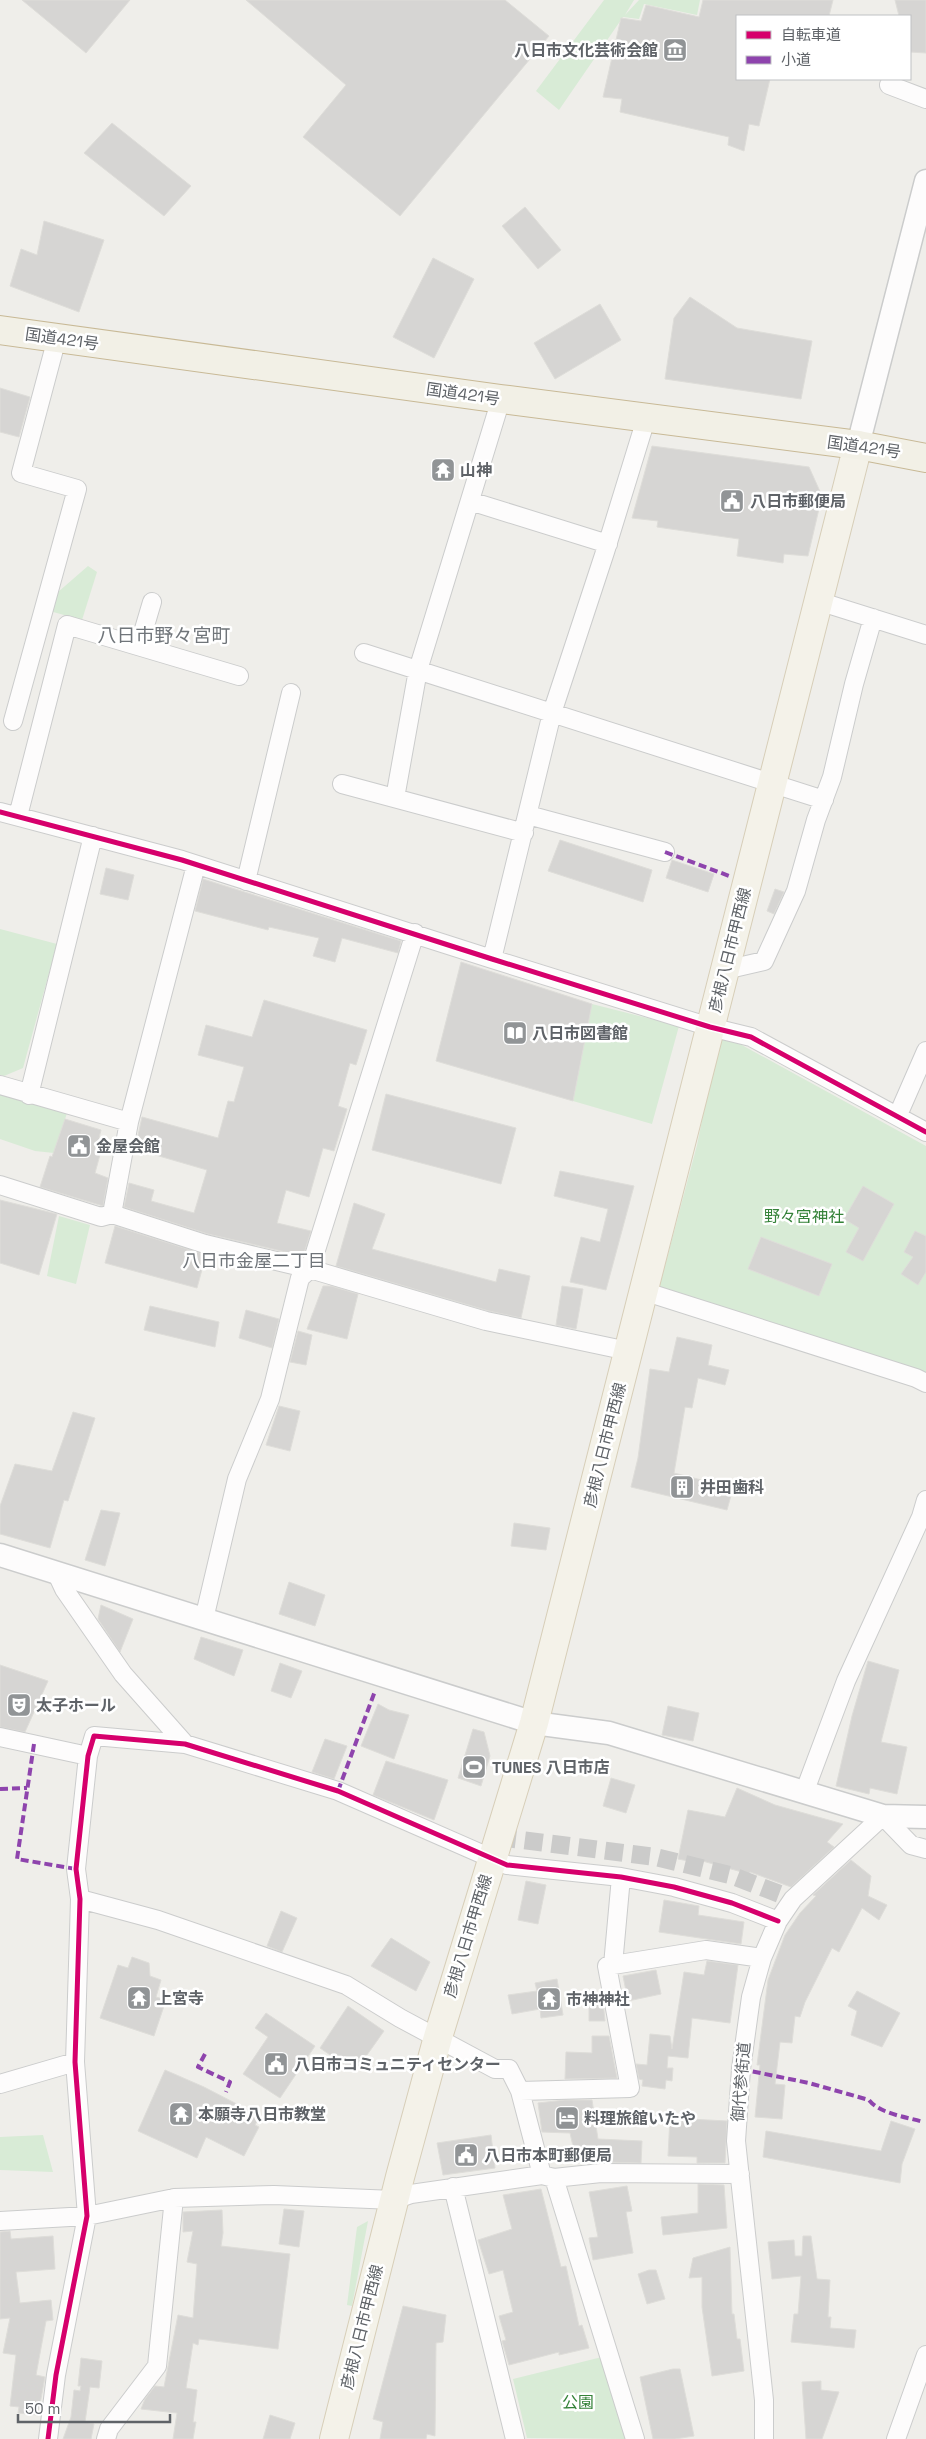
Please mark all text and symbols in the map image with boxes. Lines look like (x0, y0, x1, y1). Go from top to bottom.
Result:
legend (736, 15, 911, 80)
text: 自転車道 (781, 25, 841, 44)
museum icon: 八日市文化芸術会館 (662, 37, 688, 63)
place label: 八日市文化芸術会館 (514, 40, 658, 61)
text: 小道 (781, 50, 811, 69)
street label: 国道421号 (24, 323, 100, 355)
street label: 国道421号 (425, 378, 501, 410)
street label: 国道421号 (826, 431, 902, 463)
temple icon: 山神 (430, 457, 456, 483)
place label: 山神 (460, 460, 492, 481)
public building icon: 八日市郵便局 (719, 488, 745, 514)
place label: 八日市郵便局 (750, 491, 846, 512)
district label: 八日市野々宮町 (97, 623, 231, 648)
street label: 彦根八日市甲西線 (704, 885, 756, 1015)
library icon: 八日市図書館 (502, 1020, 528, 1046)
place label: 八日市図書館 (532, 1023, 628, 1044)
public building icon: 金屋会館 (66, 1133, 92, 1159)
place label: 金屋会館 (96, 1136, 160, 1157)
park label: 野々宮神社 (764, 1206, 844, 1227)
district label: 八日市金屋二丁目 (182, 1249, 326, 1272)
street label: 彦根八日市甲西線 (579, 1380, 631, 1510)
building icon: 井田歯科 (669, 1474, 695, 1500)
place label: 井田歯科 (700, 1477, 764, 1498)
theatre icon: 太子ホール (6, 1692, 32, 1718)
place label: 太子ホール (36, 1695, 116, 1716)
sports icon: TUNES 八日市店 (461, 1754, 487, 1780)
place label: TUNES 八日市店 (492, 1757, 610, 1778)
street label: 彦根八日市甲西線 (439, 1872, 497, 2000)
temple icon: 上宮寺 (126, 1985, 152, 2011)
temple icon: 市神神社 (536, 1986, 562, 2012)
place label: 上宮寺 (156, 1988, 204, 2009)
place label: 市神神社 (566, 1989, 630, 2010)
street label: 御代参街道 (727, 2041, 755, 2123)
public building icon: 八日市コミュニティセンター (263, 2051, 289, 2077)
place label: 八日市コミュニティセンター (294, 2054, 501, 2075)
temple icon: 本願寺八日市教堂 (168, 2101, 194, 2127)
place label: 本願寺八日市教堂 (198, 2104, 326, 2125)
hotel icon: 料理旅館いたや (554, 2105, 580, 2131)
place label: 料理旅館いたや (584, 2108, 696, 2129)
public building icon: 八日市本町郵便局 (453, 2142, 479, 2168)
place label: 八日市本町郵便局 (484, 2145, 612, 2166)
street label: 彦根八日市甲西線 (336, 2262, 388, 2392)
scale bar (18, 2392, 170, 2424)
park label: 公園 (562, 2392, 594, 2413)
text: 50 m (25, 2399, 60, 2418)

